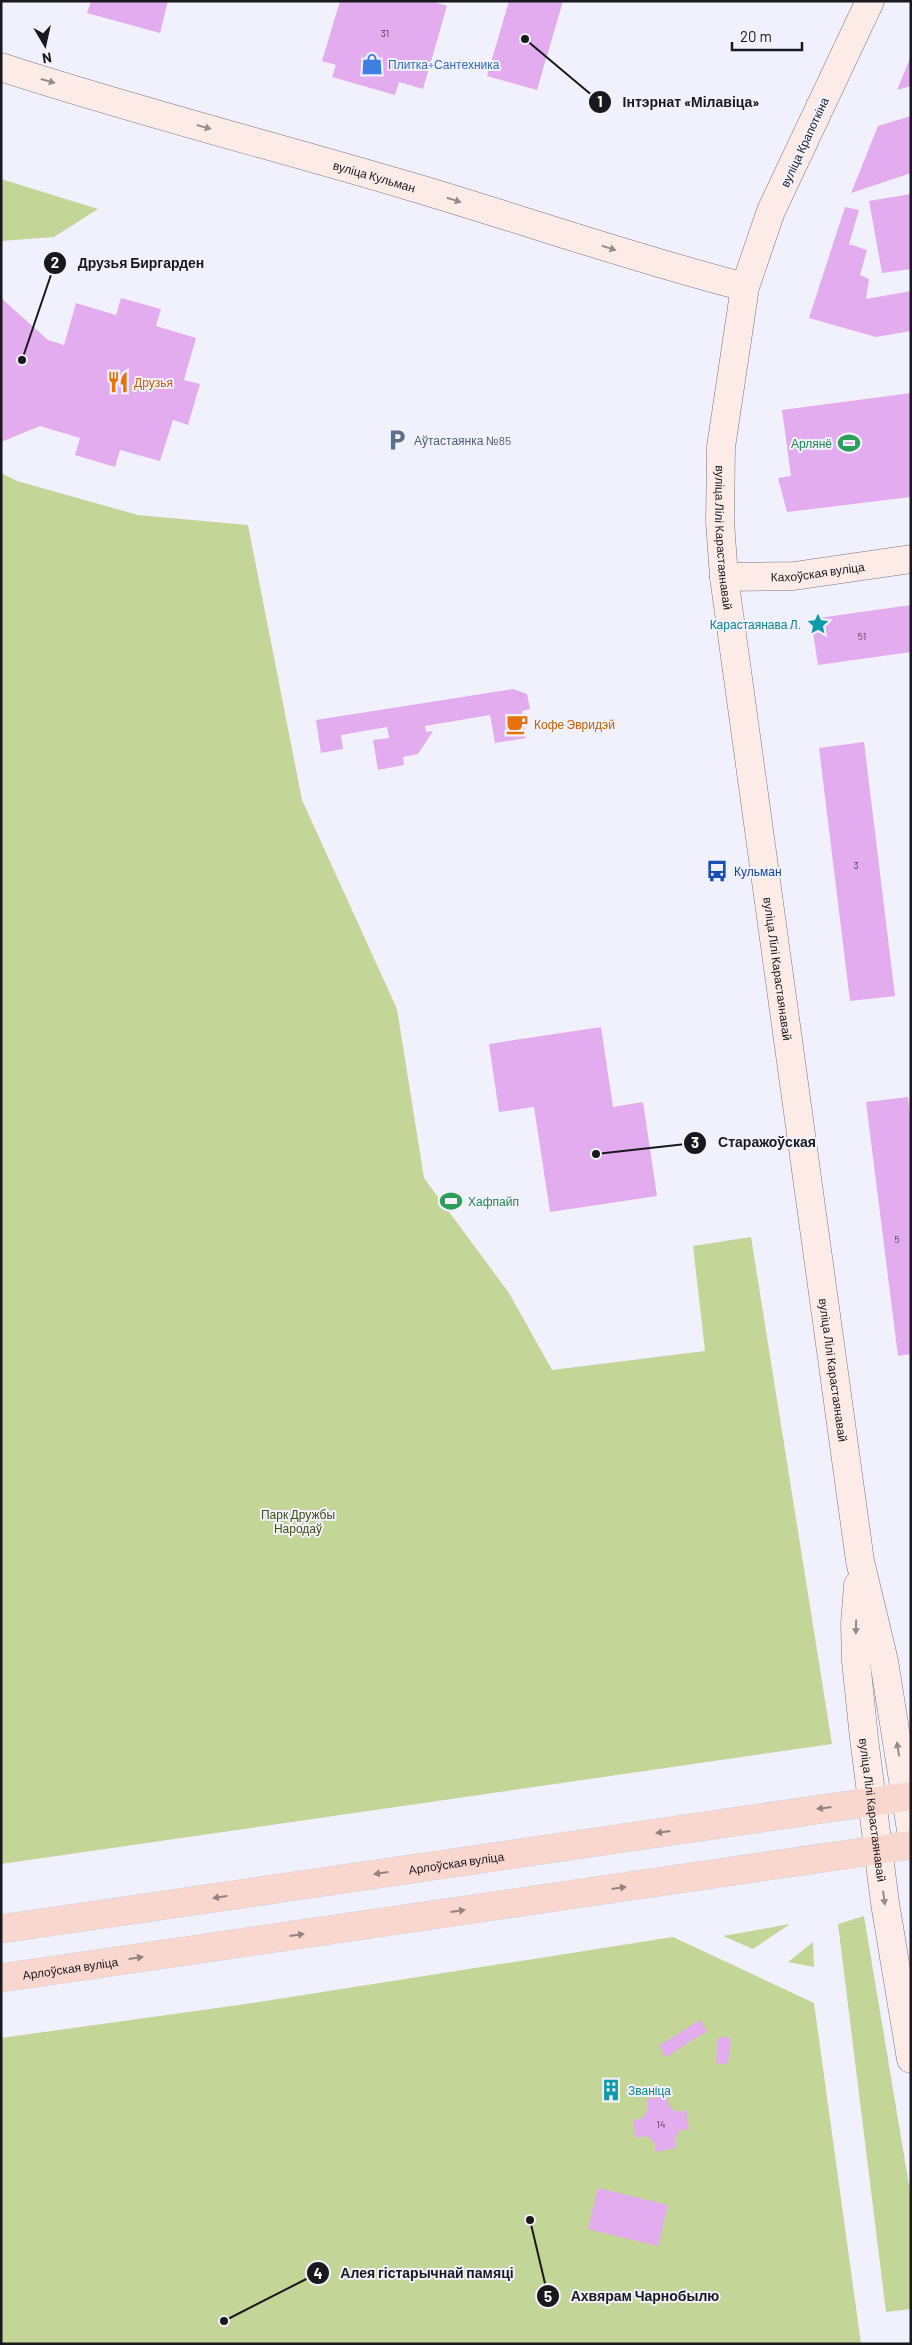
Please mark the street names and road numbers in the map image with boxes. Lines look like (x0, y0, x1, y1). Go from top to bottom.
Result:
street label: вуліца Крапоткіна (777, 95, 832, 190)
street label: вуліца Кульман (332, 157, 417, 195)
street label: вуліца Лілі Карастаянавай (712, 465, 735, 611)
street label: Кахоўская вуліца (771, 559, 866, 583)
street label: вуліца Лілі Карастаянавай (761, 896, 795, 1042)
street label: вуліца Лілі Карастаянавай (817, 1297, 850, 1443)
street label: вуліца Лілі Карастаянавай (857, 1737, 889, 1883)
street label: Арлоўская вуліца (407, 1849, 505, 1876)
street label: Арлоўская вуліца (22, 1954, 119, 1982)

